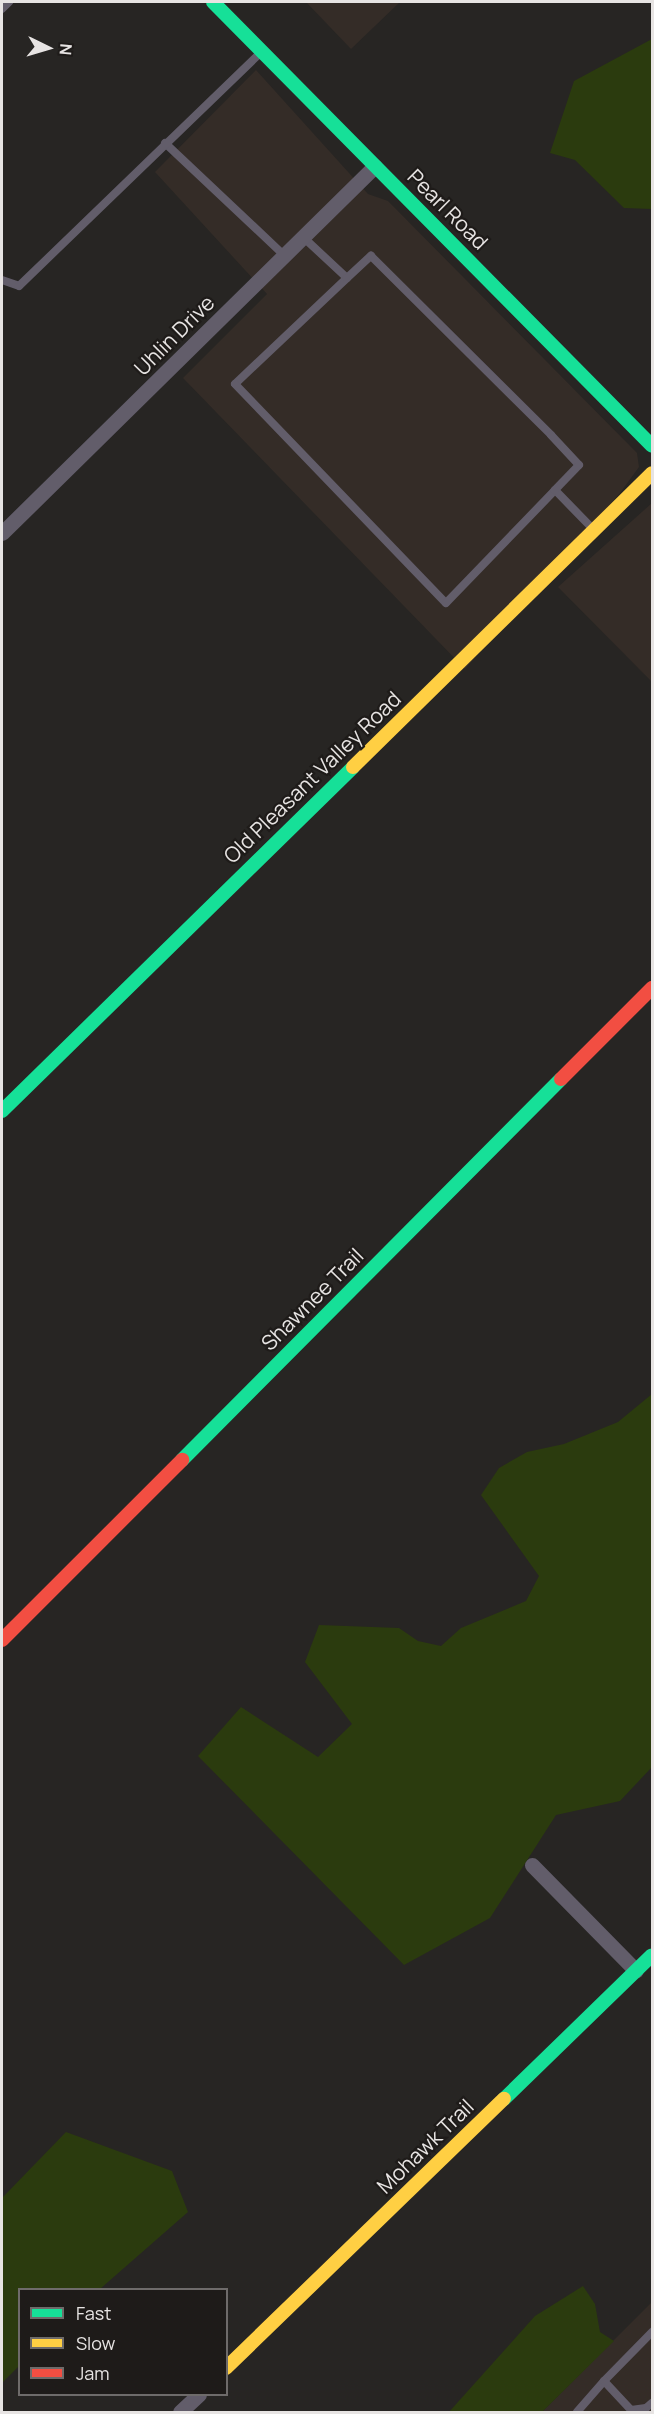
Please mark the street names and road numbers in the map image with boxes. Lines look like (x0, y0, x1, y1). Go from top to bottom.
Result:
street label: Pearl Road (403, 164, 493, 254)
street label: Uhlin Drive (129, 290, 219, 380)
street label: Old Pleasant Valley Road (218, 686, 406, 868)
street label: Shawnee Trail (256, 1243, 368, 1355)
street label: Mohawk Trail (371, 2094, 479, 2198)

